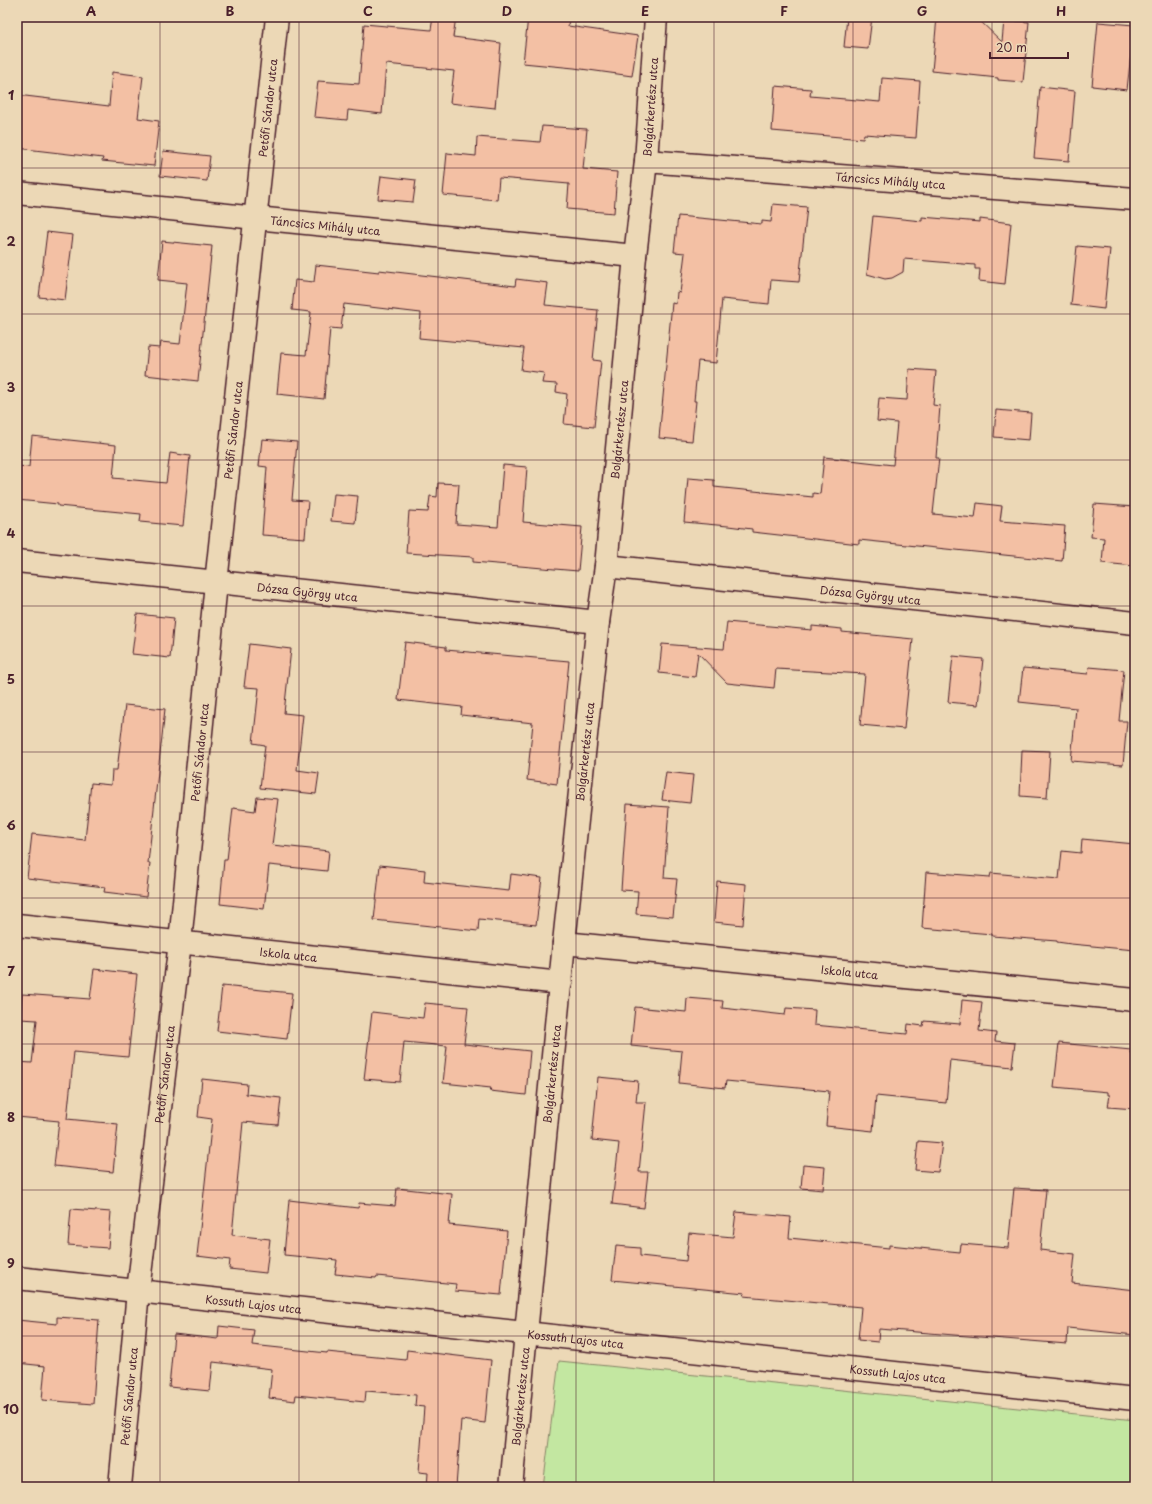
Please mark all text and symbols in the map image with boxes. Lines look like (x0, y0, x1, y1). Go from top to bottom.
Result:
text: A (86, 1, 96, 20)
text: B (226, 1, 235, 20)
text: C (363, 1, 373, 20)
text: D (502, 1, 512, 20)
text: E (641, 1, 649, 20)
text: F (780, 1, 788, 20)
text: G (917, 1, 927, 20)
text: H (1056, 1, 1066, 20)
scale bar (990, 34, 1068, 60)
text: 20 m (996, 38, 1027, 56)
street label: Bolgárkertész utca (638, 57, 662, 157)
street label: Petőfi Sándor utca (253, 58, 281, 158)
text: 1 (8, 85, 14, 104)
street label: Táncsics Mihály utca (834, 167, 946, 193)
street label: Táncsics Mihály utca (269, 211, 381, 239)
text: 2 (6, 231, 16, 250)
text: 3 (7, 377, 16, 396)
street label: Bolgárkertész utca (606, 379, 632, 480)
street label: Petőfi Sándor utca (219, 380, 246, 480)
text: 4 (7, 523, 16, 542)
street label: Dózsa György utca (256, 578, 359, 605)
street label: Dózsa György utca (819, 581, 922, 608)
text: 5 (7, 669, 15, 688)
street label: Bolgárkertész utca (571, 701, 598, 802)
street label: Petőfi Sándor utca (186, 702, 212, 802)
text: 6 (6, 815, 16, 834)
street label: Iskola utca (259, 942, 318, 965)
street label: Iskola utca (820, 960, 879, 983)
text: 7 (7, 961, 15, 980)
street label: Bolgárkertész utca (538, 1023, 565, 1124)
street label: Petőfi Sándor utca (150, 1024, 178, 1125)
text: 8 (7, 1107, 15, 1126)
text: 9 (7, 1253, 15, 1272)
street label: Kossuth Lajos utca (205, 1290, 303, 1317)
street label: Kossuth Lajos utca (527, 1325, 625, 1352)
street label: Petőfi Sándor utca (115, 1346, 141, 1446)
street label: Bolgárkertész utca (507, 1346, 533, 1447)
street label: Kossuth Lajos utca (849, 1360, 947, 1387)
text: 10 (3, 1399, 19, 1418)

